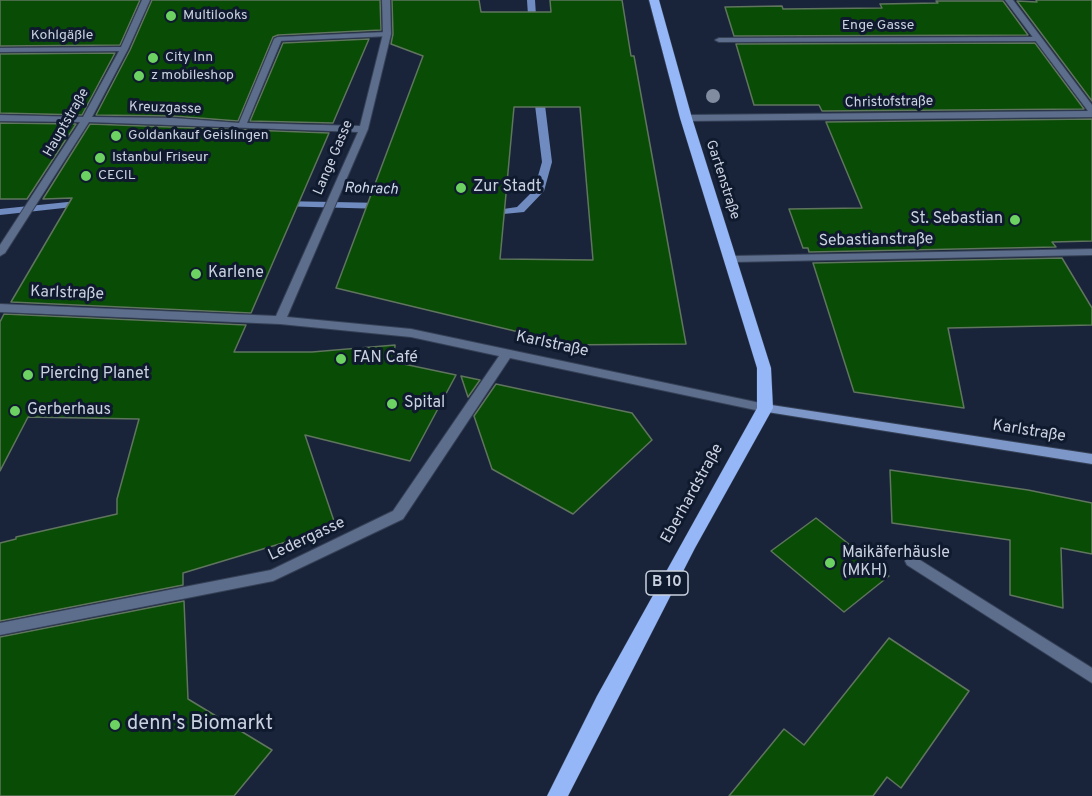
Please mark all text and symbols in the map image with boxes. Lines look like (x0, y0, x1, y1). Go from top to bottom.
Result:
place label: Multilooks (183, 8, 248, 24)
marker: Multilooks (164, 9, 178, 23)
street label: Enge Gasse (842, 18, 914, 34)
street label: Kohlgäßle (31, 28, 93, 44)
place label: City Inn (165, 50, 213, 66)
marker: City Inn (146, 51, 160, 65)
place label: z mobileshop (151, 68, 234, 84)
marker: z mobileshop (132, 69, 146, 83)
street label: Hauptstraße (41, 86, 93, 160)
street label: Christofstraße (845, 94, 933, 112)
street label: Kreuzgasse (128, 99, 202, 119)
street label: Lange Gasse (311, 118, 357, 198)
place label: Goldankauf Geislingen (128, 128, 269, 144)
marker: Goldankauf Geislingen (109, 129, 123, 143)
street label: Gartenstraße (701, 138, 743, 222)
place label: Istanbul Friseur (112, 150, 209, 166)
marker: Istanbul Friseur (93, 151, 107, 165)
place label: CECIL (98, 168, 136, 184)
marker: CECIL (79, 169, 93, 183)
place label: Zur Stadt (473, 178, 541, 198)
water label: Rohrach (344, 180, 398, 200)
marker: Zur Stadt (454, 181, 468, 195)
place label: St. Sebastian (910, 210, 1003, 230)
marker: St. Sebastian (1008, 213, 1022, 227)
street label: Sebastianstraße (818, 230, 934, 252)
place label: Karlene (208, 264, 264, 284)
marker: Karlene (189, 267, 203, 281)
street label: Karlstraße (30, 283, 104, 305)
street label: Karlstraße (514, 328, 590, 362)
place label: FAN Café (353, 349, 418, 369)
marker: FAN Café (334, 352, 348, 366)
place label: Piercing Planet (40, 365, 149, 385)
marker: Piercing Planet (21, 368, 35, 382)
place label: Spital (404, 394, 445, 414)
marker: Spital (385, 397, 399, 411)
place label: Gerberhaus (27, 401, 111, 421)
marker: Gerberhaus (8, 404, 22, 418)
street label: Karlstraße (991, 417, 1067, 447)
street label: Eberhardstraße (658, 441, 728, 547)
street label: Ledergasse (266, 514, 348, 566)
place label: Maikäferhäusle (MKH) (842, 544, 950, 582)
marker: Maikäferhäusle (MKH) (823, 556, 837, 570)
road number: B 10 (646, 571, 688, 595)
place label: denn's Biomarkt (127, 713, 273, 737)
marker: denn's Biomarkt (108, 718, 122, 732)

